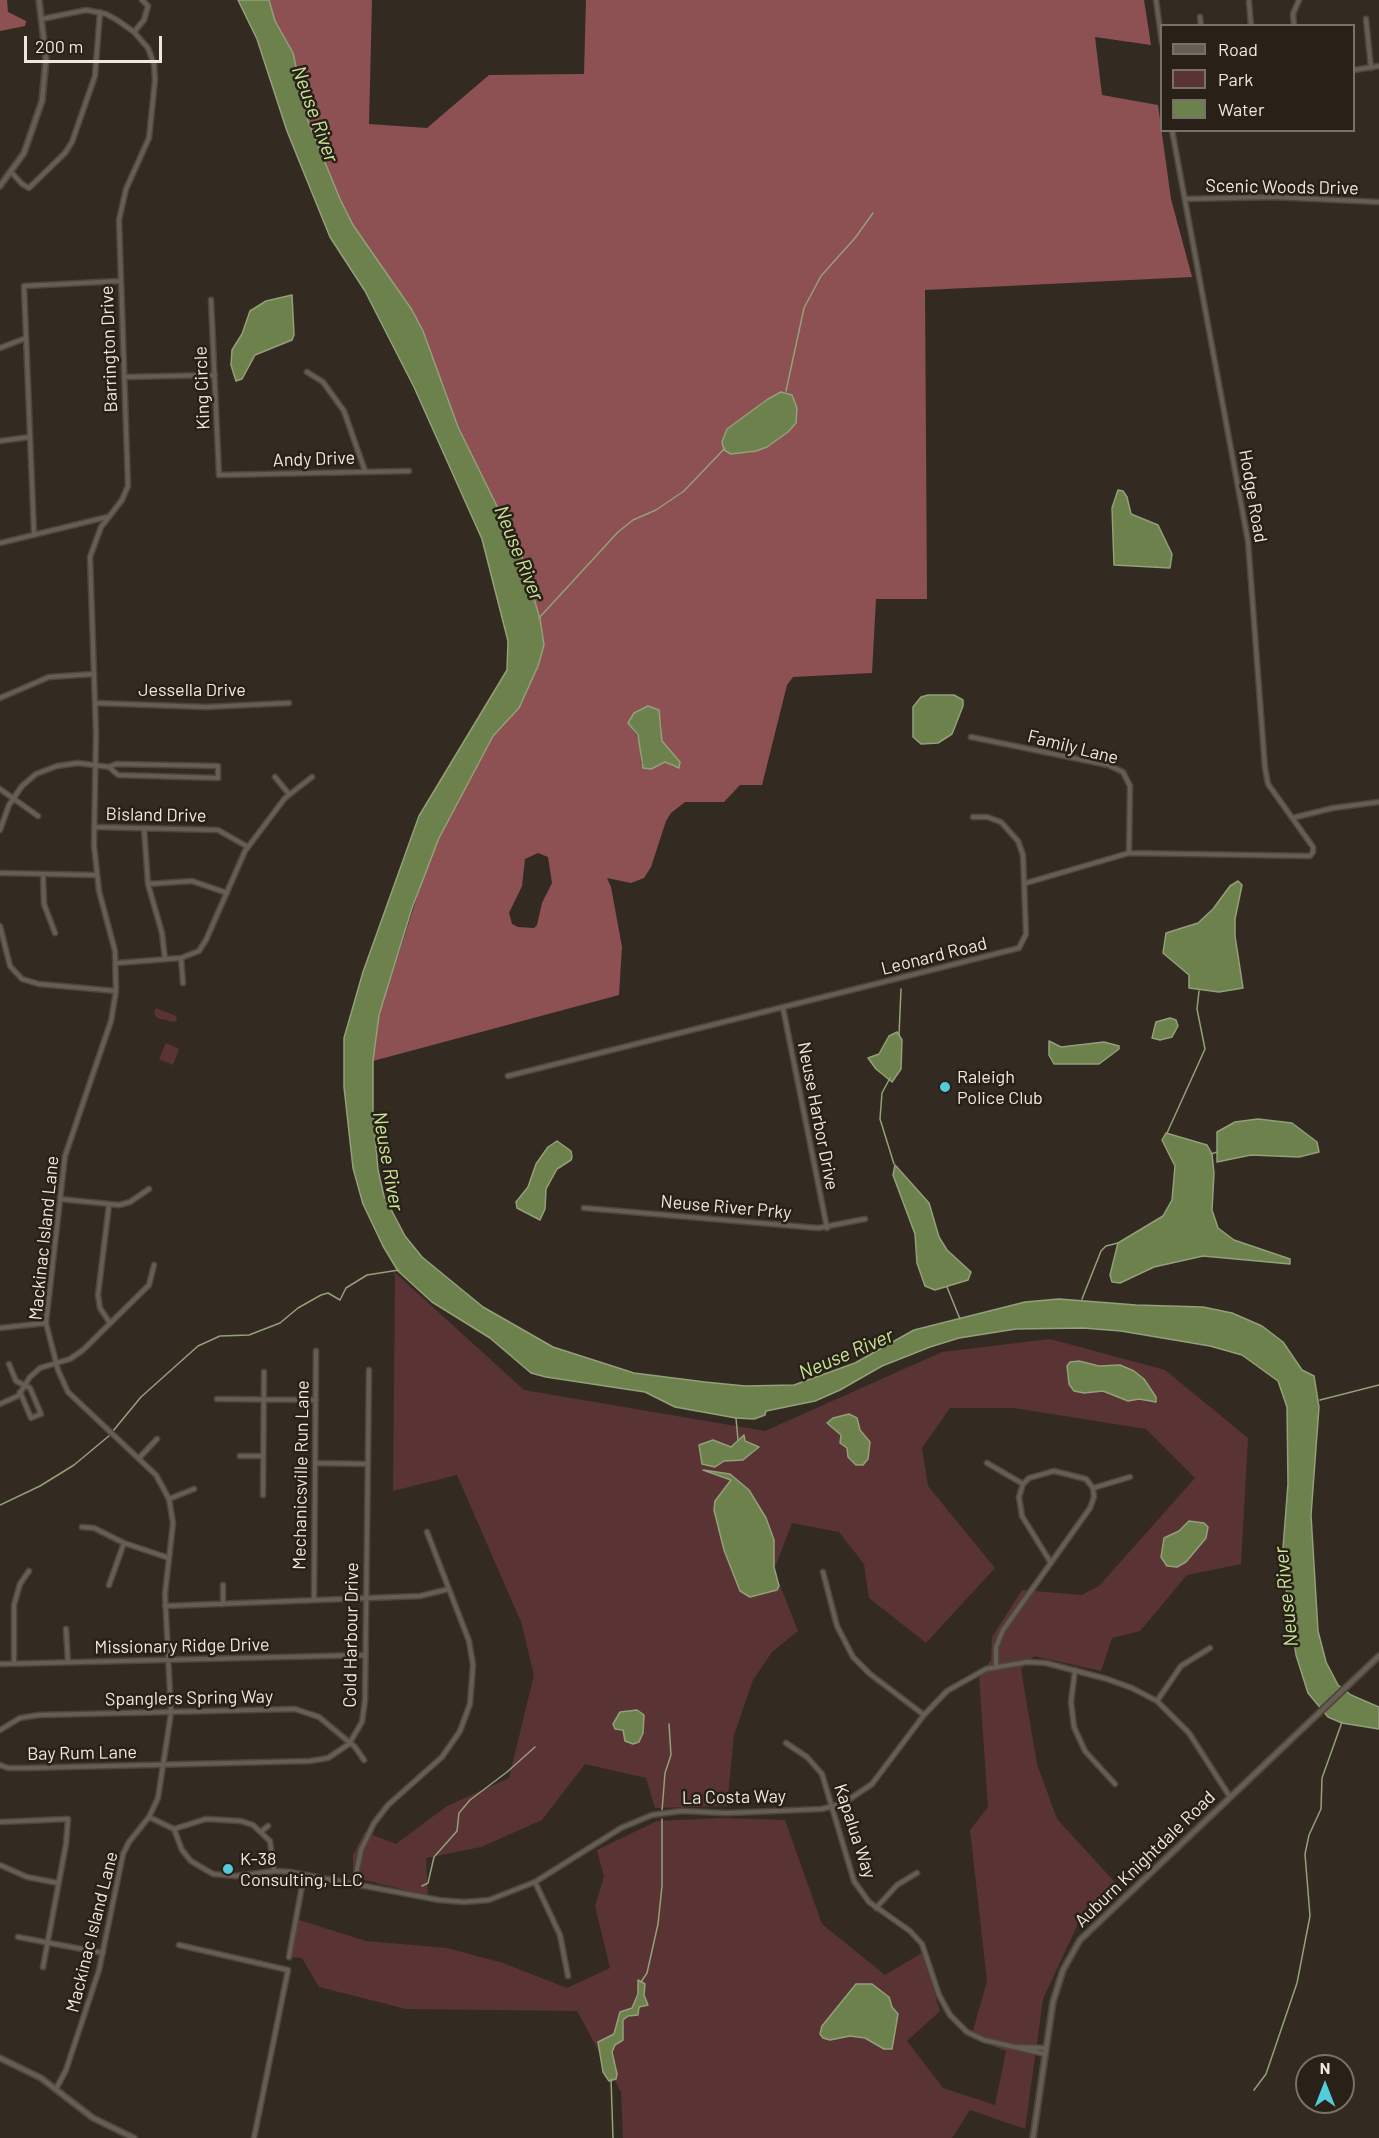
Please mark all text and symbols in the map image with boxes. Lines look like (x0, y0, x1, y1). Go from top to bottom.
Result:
scale bar (27, 24, 165, 62)
legend (1160, 24, 1355, 132)
text: 200 m (35, 35, 83, 57)
text: Road (1218, 38, 1258, 60)
water label: Neuse River (287, 63, 343, 165)
text: Park (1218, 68, 1253, 90)
text: Water (1218, 98, 1265, 120)
street label: Scenic Woods Drive (1205, 175, 1359, 199)
street label: Barrington Drive (96, 285, 122, 413)
street label: King Circle (190, 346, 214, 430)
street label: Andy Drive (272, 447, 356, 471)
street label: Hodge Road (1234, 448, 1272, 544)
water label: Neuse River (489, 502, 549, 604)
street label: Jessella Drive (138, 679, 246, 701)
street label: Family Lane (1025, 725, 1121, 769)
street label: Bisland Drive (105, 803, 207, 827)
street label: Leonard Road (879, 932, 989, 980)
street label: Neuse Harbor Drive (793, 1040, 843, 1192)
place label: Raleigh Police Club (957, 1066, 1043, 1108)
marker: Raleigh Police Club (938, 1080, 952, 1094)
water label: Neuse River (367, 1109, 409, 1213)
street label: Mackinac Island Lane (25, 1155, 63, 1321)
street label: Neuse River Prky (660, 1191, 792, 1223)
water label: Neuse River (795, 1323, 897, 1385)
street label: Mechanicsville Run Lane (289, 1380, 313, 1570)
water label: Neuse River (1269, 1546, 1303, 1648)
street label: Cold Harbour Drive (339, 1562, 363, 1708)
street label: Missionary Ridge Drive (94, 1634, 270, 1658)
street label: Spanglers Spring Way (105, 1686, 273, 1710)
street label: Bay Rum Lane (27, 1741, 137, 1765)
street label: Kapalua Way (830, 1781, 880, 1881)
street label: La Costa Way (682, 1785, 786, 1809)
street label: Auburn Knightdale Road (1070, 1786, 1220, 1932)
place label: K-38 Consulting, LLC (240, 1848, 363, 1890)
street label: Mackinac Island Lane (62, 1849, 122, 2015)
marker: K-38 Consulting, LLC (221, 1862, 235, 1876)
north arrow (1295, 2054, 1355, 2114)
text: N (1320, 2058, 1330, 2077)

